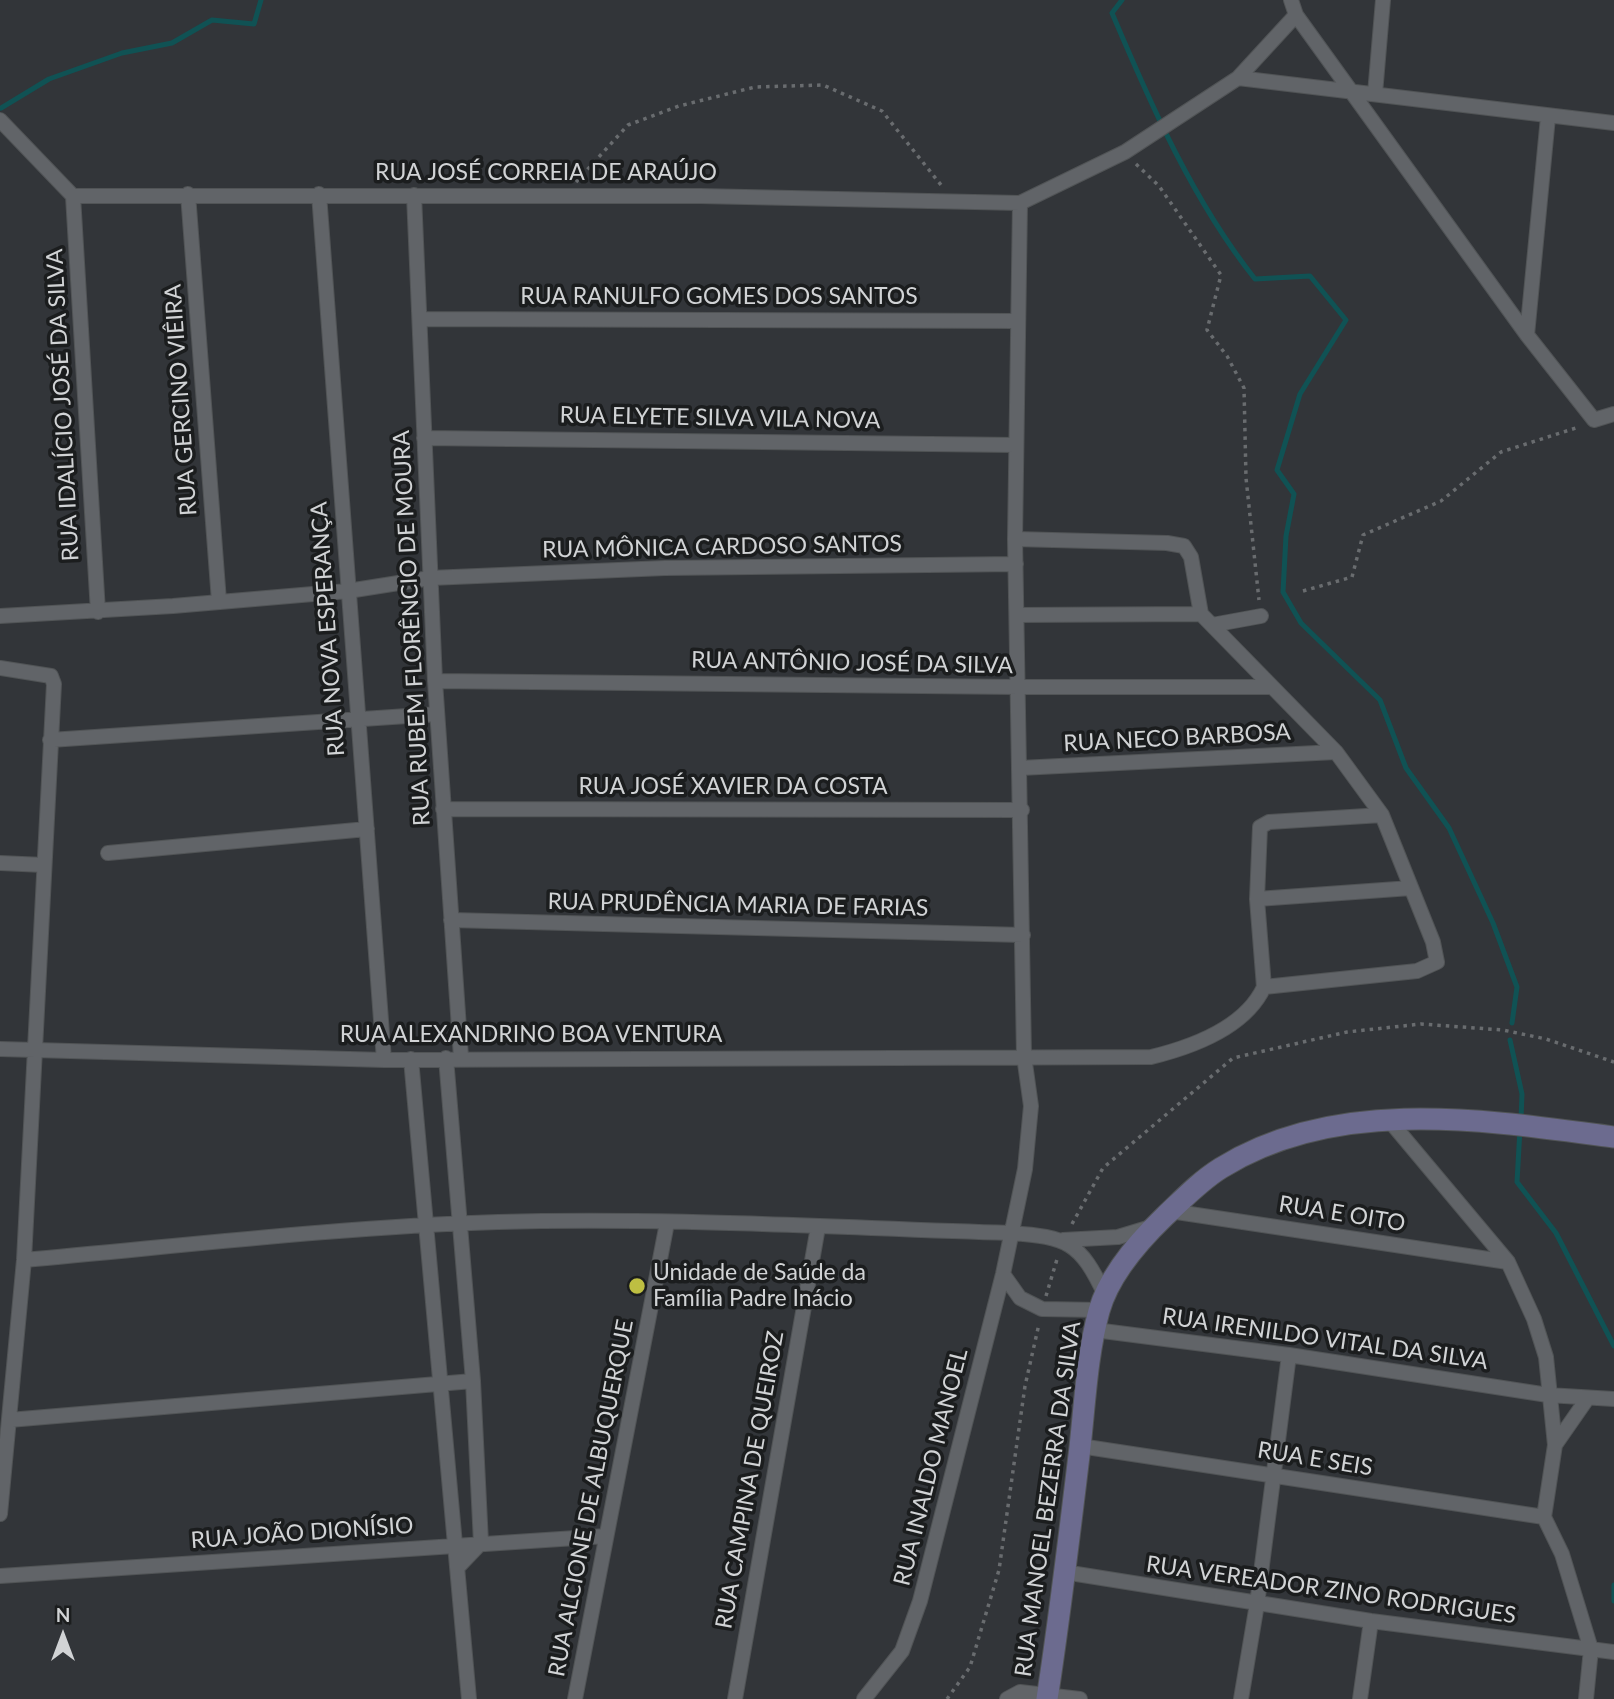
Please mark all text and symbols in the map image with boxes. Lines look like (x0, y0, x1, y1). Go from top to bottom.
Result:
street label: RUA JOSÉ CORREIA DE ARAÚJO (375, 159, 717, 187)
street label: RUA IDALÍCIO JOSÉ DA SILVA (41, 248, 85, 562)
street label: RUA GERCINO VIÊIRA (159, 283, 203, 517)
street label: RUA RANULFO GOMES DOS SANTOS (520, 283, 918, 311)
street label: RUA ELYETE SILVA VILA NOVA (559, 401, 881, 435)
street label: RUA RUBEM FLORÊNCIO DE MOURA (388, 430, 436, 826)
street label: RUA NOVA ESPERANÇA (305, 501, 351, 757)
street label: RUA MÔNICA CARDOSO SANTOS (542, 530, 902, 564)
street label: RUA ANTÔNIO JOSÉ DA SILVA (691, 646, 1013, 680)
street label: RUA NECO BARBOSA (1063, 718, 1291, 758)
street label: RUA JOSÉ XAVIER DA COSTA (579, 773, 887, 801)
street label: RUA PRUDÊNCIA MARIA DE FARIAS (547, 888, 929, 922)
street label: RUA ALEXANDRINO BOA VENTURA (340, 1021, 722, 1049)
street label: RUA E OITO (1277, 1190, 1407, 1238)
place label: Unidade de Saúde da Família Padre Inácio (653, 1259, 866, 1313)
marker: Unidade de Saúde da Família Padre Inácio (627, 1276, 647, 1296)
street label: RUA IRENILDO VITAL DA SILVA (1160, 1302, 1490, 1376)
street label: RUA ALCIONE DE ALBUQUERQUE (543, 1317, 639, 1679)
street label: RUA MANOEL BEZERRA DA SILVA (1009, 1319, 1087, 1679)
street label: RUA CAMPINA DE QUEIROZ (710, 1329, 790, 1631)
street label: RUA INALDO MANOEL (888, 1346, 974, 1588)
street label: RUA E SEIS (1255, 1436, 1375, 1482)
street label: RUA JOÃO DIONÍSIO (190, 1511, 414, 1555)
street label: RUA VEREADOR ZINO RODRIGUES (1144, 1550, 1518, 1630)
north arrow (28, 1601, 98, 1671)
text: N (56, 1603, 70, 1626)

